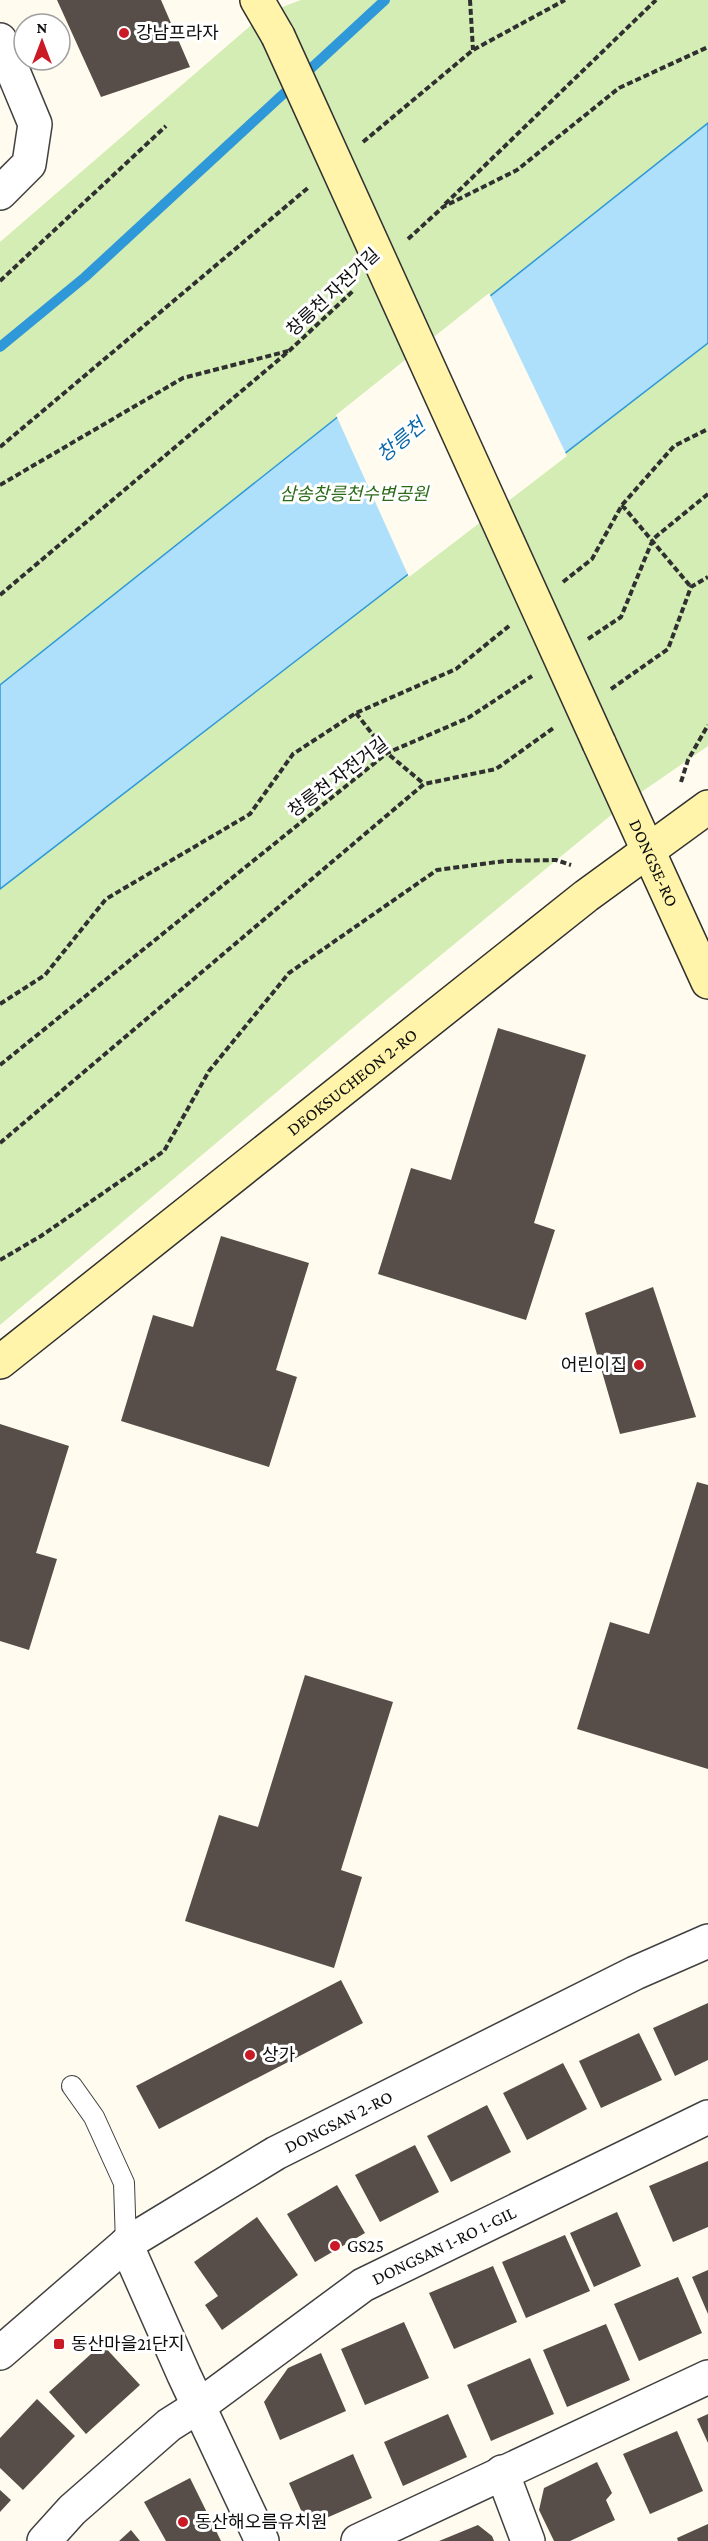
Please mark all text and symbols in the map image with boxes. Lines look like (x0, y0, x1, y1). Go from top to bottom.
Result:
north arrow (12, 12, 72, 72)
text: N (37, 19, 48, 36)
place label: 강남프라자 (136, 23, 219, 43)
marker: 강남프라자 (117, 26, 131, 40)
street label: 창릉천 자전거길 (283, 244, 383, 340)
water label: 창릉천 (373, 412, 431, 466)
park label: 삼송창릉천수변공원 (279, 484, 430, 504)
street label: 창릉천 자전거길 (284, 733, 392, 821)
street label: DONGSE-RO (625, 816, 682, 910)
street label: DEOKSUCHEON 2-RO (283, 1024, 421, 1140)
place label: 어린이집 (561, 1355, 627, 1375)
marker: 어린이집 (632, 1358, 646, 1372)
place label: 상가 (262, 2045, 296, 2065)
marker: 상가 (243, 2048, 257, 2062)
street label: DONGSAN 2-RO (281, 2086, 396, 2157)
street label: DONGSAN 1-RO 1-GIL (369, 2202, 519, 2289)
place label: GS25 (347, 2236, 384, 2256)
marker: GS25 (328, 2239, 342, 2253)
place label: 동산마을21단지 (71, 2334, 185, 2354)
marker: 동산마을21단지 (52, 2337, 66, 2351)
place label: 동산해오름유치원 (195, 2512, 327, 2532)
marker: 동산해오름유치원 (176, 2515, 190, 2529)

